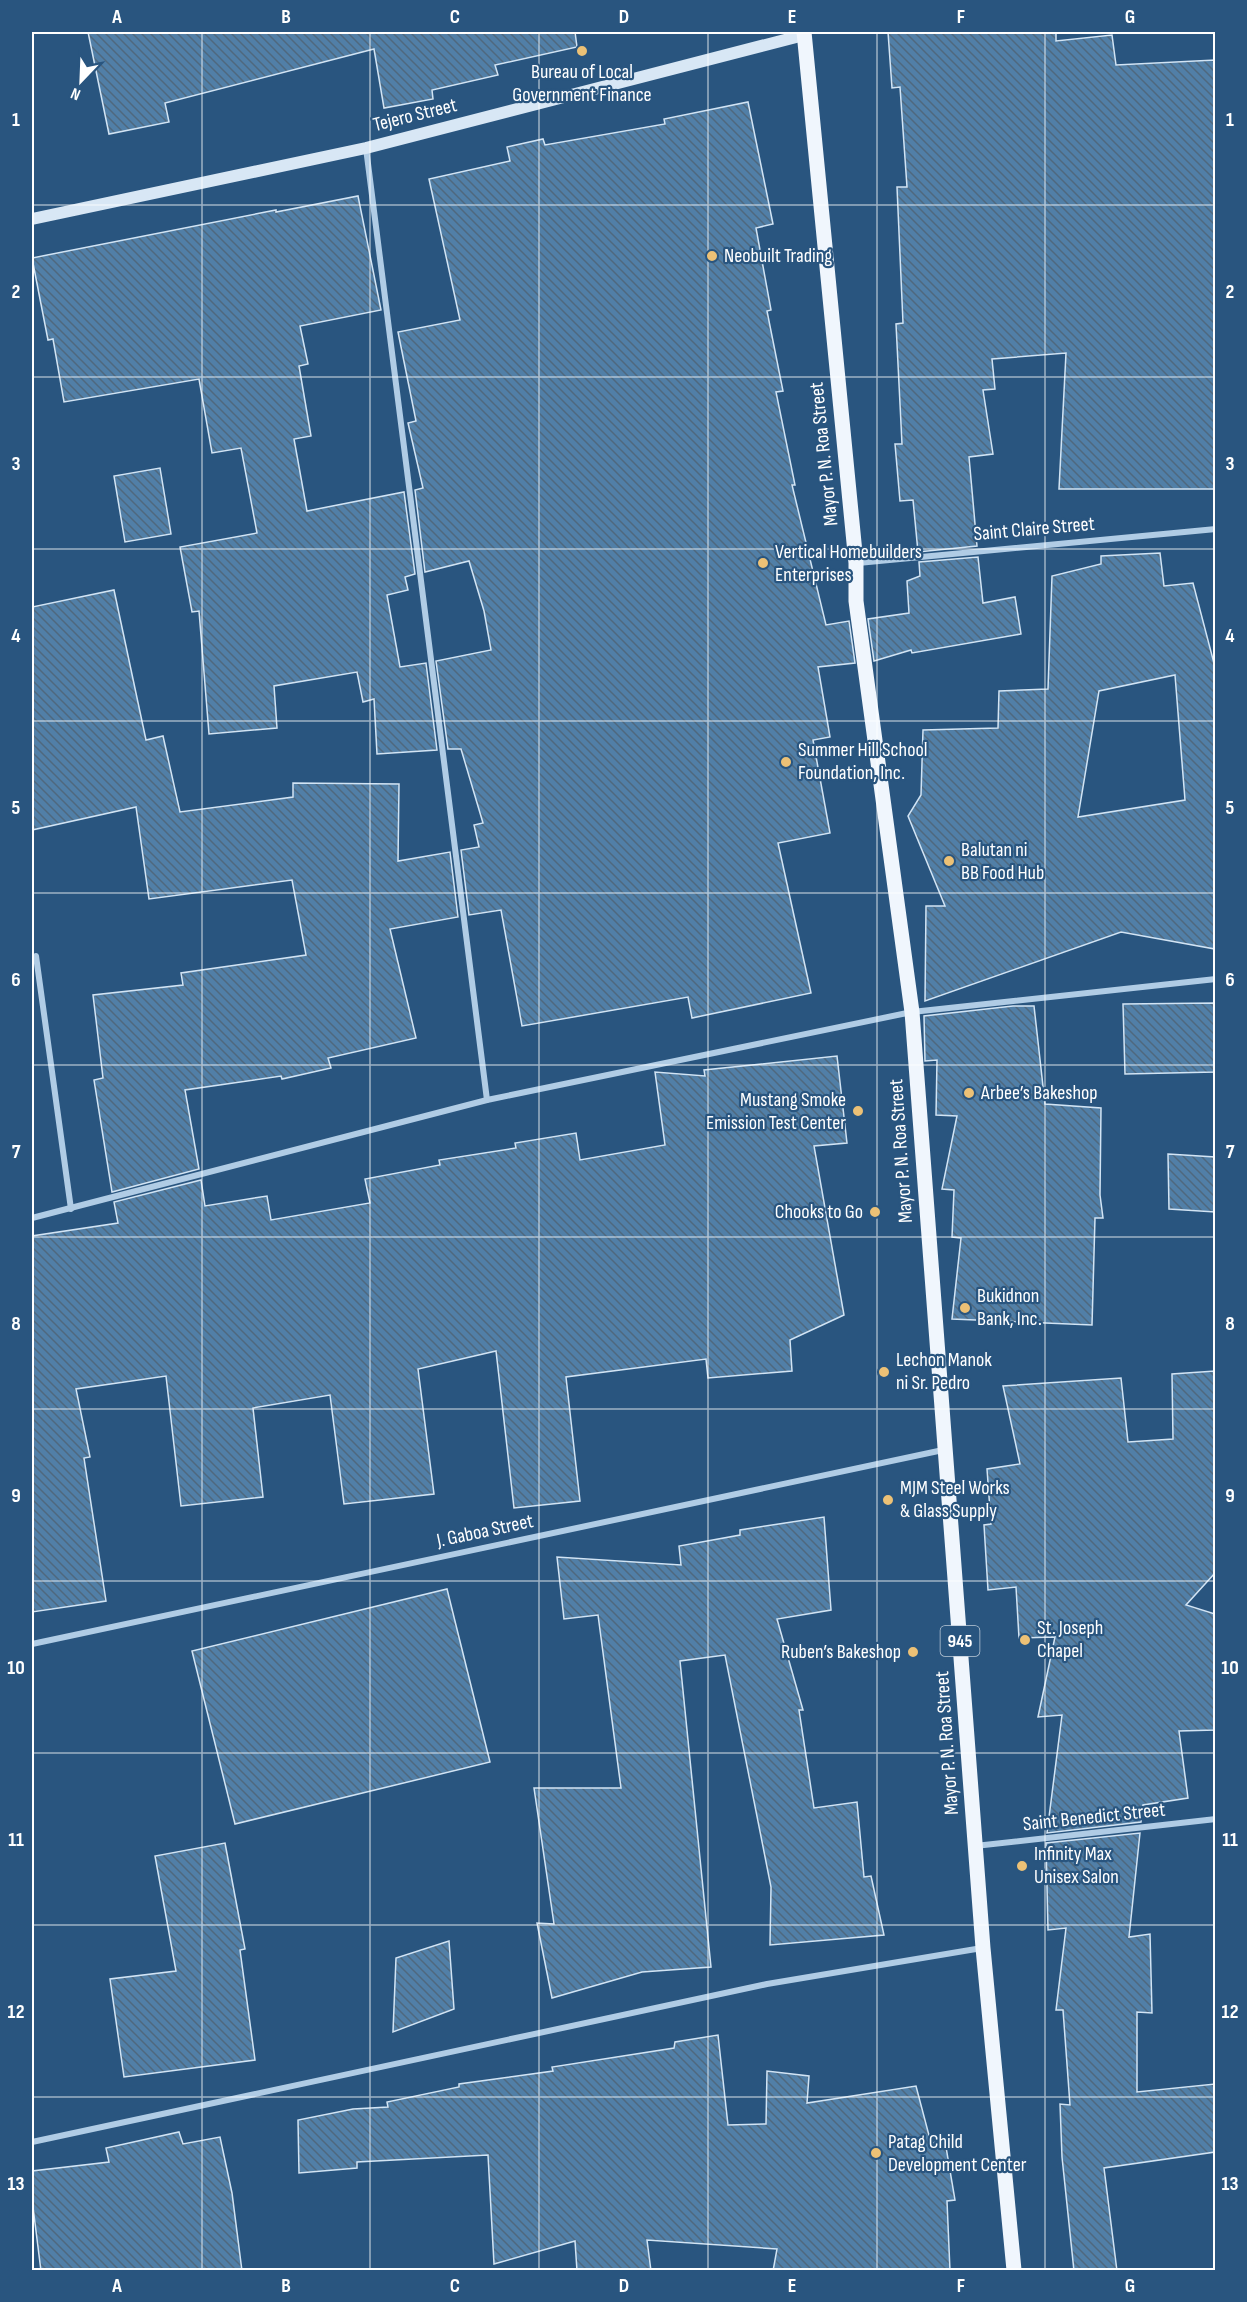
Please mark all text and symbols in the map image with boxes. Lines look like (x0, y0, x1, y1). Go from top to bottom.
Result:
text: A (111, 5, 122, 29)
text: B (281, 5, 291, 29)
text: C (450, 5, 460, 29)
text: D (619, 5, 629, 29)
text: E (788, 5, 796, 29)
text: F (957, 5, 965, 29)
text: G (1125, 5, 1135, 29)
marker: Bureau of Local Government Finance (575, 44, 589, 58)
north arrow (51, 51, 111, 111)
place label: Bureau of Local Government Finance (512, 60, 652, 107)
text: N (68, 83, 83, 104)
street label: Tejero Street (371, 93, 459, 137)
text: 1 (12, 108, 20, 132)
text: 1 (1226, 108, 1234, 132)
place label: Neobuilt Trading (724, 244, 832, 268)
marker: Neobuilt Trading (705, 249, 719, 263)
text: 2 (12, 280, 20, 304)
text: 2 (1226, 280, 1234, 304)
street label: Mayor P. N. Roa Street (805, 381, 843, 527)
text: 3 (12, 452, 21, 476)
text: 3 (1226, 452, 1235, 476)
street label: Saint Claire Street (972, 512, 1096, 546)
place label: Vertical Homebuilders Enterprises (775, 540, 922, 587)
marker: Vertical Homebuilders Enterprises (756, 556, 770, 570)
text: 4 (11, 624, 21, 648)
text: 4 (1225, 624, 1235, 648)
place label: Summer Hill School Foundation, Inc. (798, 738, 928, 785)
marker: Summer Hill School Foundation, Inc. (779, 755, 793, 769)
text: 5 (12, 796, 21, 820)
text: 5 (1226, 796, 1235, 820)
place label: Balutan ni BB Food Hub (961, 838, 1044, 885)
marker: Balutan ni BB Food Hub (942, 854, 956, 868)
text: 6 (11, 968, 21, 992)
text: 6 (1225, 968, 1235, 992)
street label: Mayor P. N. Roa Street (884, 1078, 918, 1224)
place label: Arbee’s Bakeshop (980, 1081, 1098, 1105)
marker: Arbee’s Bakeshop (962, 1086, 976, 1100)
place label: Mustang Smoke Emission Test Center (706, 1088, 846, 1135)
marker: Mustang Smoke Emission Test Center (851, 1104, 865, 1118)
text: 7 (12, 1140, 21, 1164)
text: 7 (1226, 1140, 1235, 1164)
place label: Chooks to Go (775, 1200, 863, 1224)
marker: Chooks to Go (868, 1205, 882, 1219)
place label: Bukidnon Bank, Inc. (977, 1284, 1042, 1331)
marker: Bukidnon Bank, Inc. (958, 1301, 972, 1315)
text: 8 (11, 1312, 21, 1336)
text: 8 (1225, 1312, 1235, 1336)
place label: Lechon Manok ni Sr. Pedro (896, 1348, 992, 1395)
marker: Lechon Manok ni Sr. Pedro (877, 1365, 891, 1379)
place label: MJM Steel Works & Glass Supply (900, 1476, 1010, 1523)
text: 9 (11, 1484, 21, 1508)
text: 9 (1225, 1484, 1235, 1508)
marker: MJM Steel Works & Glass Supply (881, 1493, 895, 1507)
street label: J. Gaboa Street (434, 1509, 535, 1553)
place label: St. Joseph Chapel (1037, 1616, 1103, 1663)
road number: 945 (940, 1626, 980, 1656)
marker: St. Joseph Chapel (1018, 1633, 1032, 1647)
place label: Ruben’s Bakeshop (781, 1640, 901, 1664)
marker: Ruben’s Bakeshop (906, 1645, 920, 1659)
text: 10 (7, 1656, 25, 1680)
text: 10 (1221, 1656, 1239, 1680)
street label: Mayor P. N. Roa Street (930, 1670, 964, 1816)
street label: Saint Benedict Street (1022, 1798, 1166, 1836)
text: 11 (8, 1828, 24, 1852)
text: 11 (1222, 1828, 1238, 1852)
place label: Infinity Max Unisex Salon (1034, 1842, 1119, 1889)
marker: Infinity Max Unisex Salon (1015, 1859, 1029, 1873)
text: 12 (8, 2000, 24, 2024)
text: 12 (1222, 2000, 1238, 2024)
place label: Patag Child Development Center (888, 2130, 1027, 2177)
marker: Patag Child Development Center (869, 2146, 883, 2160)
text: 13 (8, 2172, 24, 2196)
text: 13 (1222, 2172, 1238, 2196)
text: A (111, 2274, 122, 2298)
text: B (281, 2274, 291, 2298)
text: C (450, 2274, 460, 2298)
text: D (619, 2274, 629, 2298)
text: E (788, 2274, 796, 2298)
text: F (957, 2274, 965, 2298)
text: G (1125, 2274, 1135, 2298)

